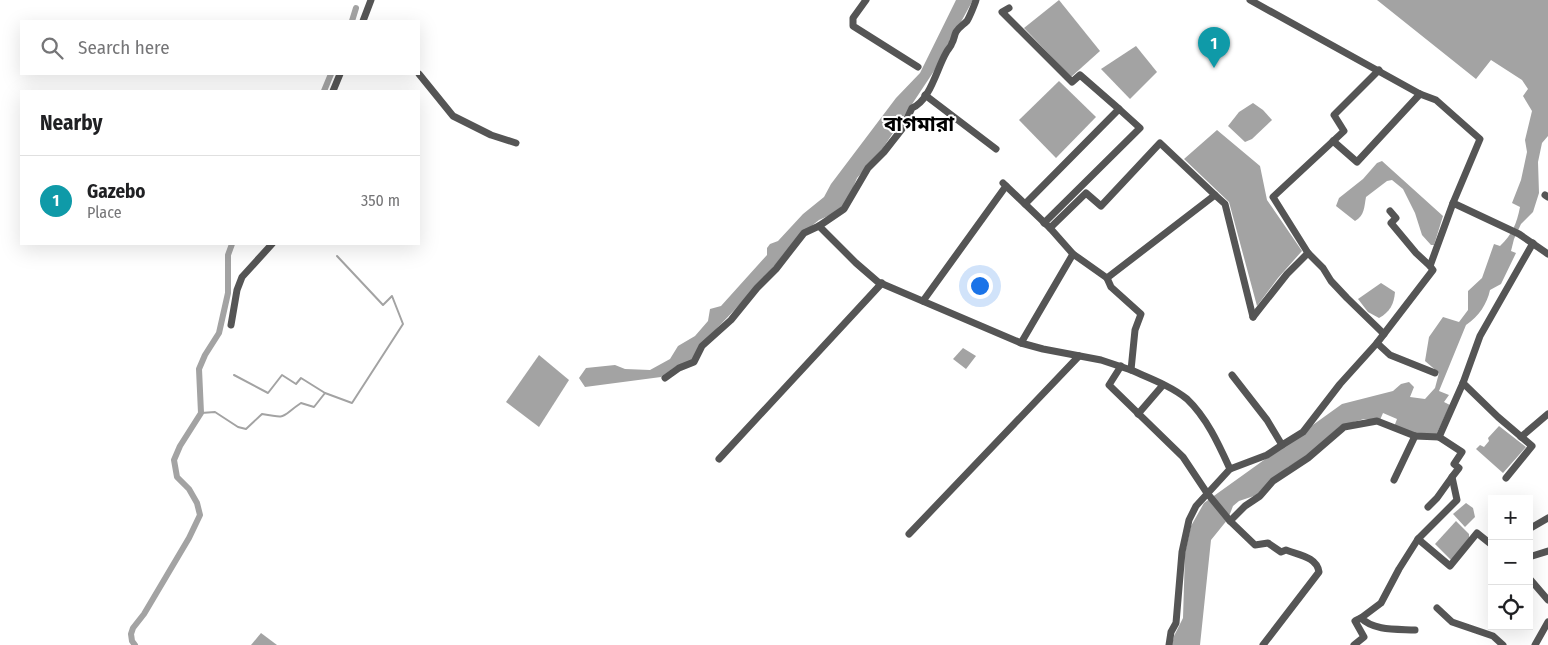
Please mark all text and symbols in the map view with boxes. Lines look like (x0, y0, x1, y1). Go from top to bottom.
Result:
search box (20, 20, 420, 75)
pin: 1 (1198, 27, 1230, 68)
icon: search (38, 34, 66, 62)
text: Search here (78, 36, 170, 59)
text: Nearby (40, 110, 102, 136)
district label: বাগমারা (883, 111, 955, 137)
text: Gazebo (87, 180, 146, 203)
text: 1 (53, 191, 59, 210)
text: 350 m (361, 191, 400, 210)
text: Place (87, 203, 122, 222)
your location (967, 273, 993, 299)
map controls (1488, 495, 1533, 630)
button: + (1488, 495, 1533, 540)
button: − (1488, 540, 1533, 585)
button: locate (1488, 585, 1533, 630)

